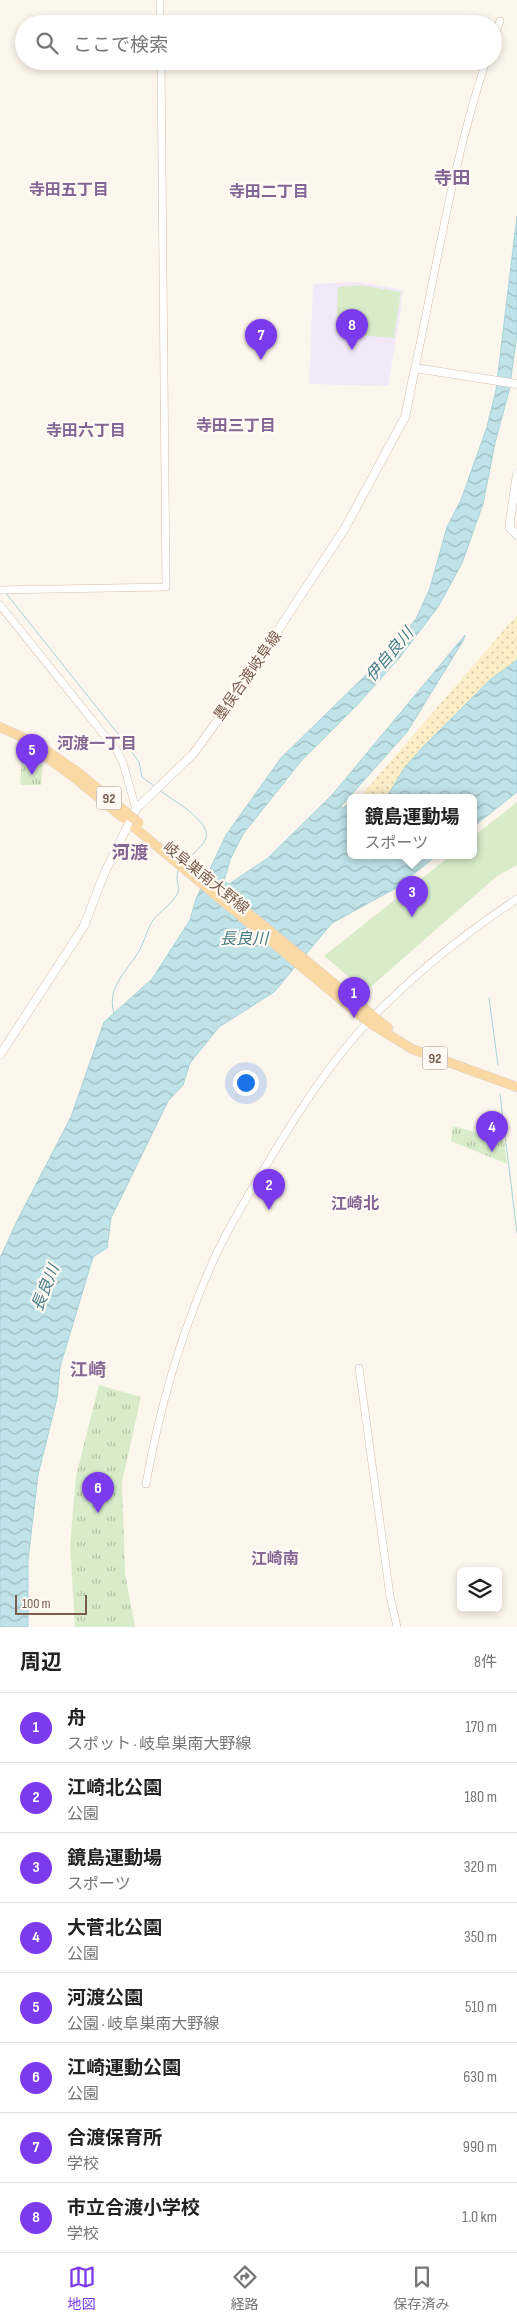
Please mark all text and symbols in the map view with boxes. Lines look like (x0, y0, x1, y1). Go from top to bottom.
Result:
search box (15, 15, 502, 70)
icon: search (33, 29, 61, 57)
text: ここで検索 (73, 34, 168, 57)
district label: 寺田 (434, 168, 470, 189)
district label: 寺田五丁目 (29, 181, 109, 200)
district label: 寺田二丁目 (229, 183, 309, 202)
pin: 8 (336, 309, 368, 350)
pin: 7 (245, 319, 277, 360)
district label: 寺田三丁目 (196, 417, 276, 436)
district label: 寺田六丁目 (46, 422, 126, 441)
water label: 伊自良川 (362, 623, 419, 686)
street label: 墨俣合渡岐阜線 (210, 628, 286, 724)
pin: 5 (16, 734, 48, 775)
district label: 河渡一丁目 (57, 735, 137, 754)
road number: 92 (96, 786, 122, 810)
popup (347, 794, 477, 859)
text: 鏡島運動場 (364, 806, 460, 829)
text: スポーツ (364, 834, 428, 853)
street label: 岐阜巣南大野線 (159, 838, 253, 918)
district label: 河渡 (112, 843, 148, 864)
pin: 3 (396, 876, 428, 917)
water label: 長良川 (220, 930, 270, 949)
pin: 1 (338, 977, 370, 1018)
road number: 92 (422, 1046, 448, 1070)
your location (233, 1070, 259, 1096)
pin: 4 (476, 1111, 508, 1152)
pin: 2 (253, 1169, 285, 1210)
district label: 江崎北 (331, 1195, 379, 1214)
water label: 長良川 (28, 1260, 65, 1314)
district label: 江崎 (70, 1360, 106, 1381)
pin: 6 (82, 1472, 114, 1513)
district label: 江崎南 (251, 1550, 299, 1569)
map controls (457, 1567, 502, 1612)
button: layers (457, 1567, 502, 1612)
scale bar (15, 1592, 88, 1615)
text: 100 m (22, 1595, 51, 1612)
text: 周辺 (20, 1650, 62, 1675)
text: 8件 (474, 1653, 497, 1672)
text: 舟 (67, 1707, 86, 1730)
text: 1 (33, 1718, 39, 1737)
text: 170 m (465, 1718, 497, 1737)
text: スポット · 岐阜巣南大野線 (67, 1735, 251, 1754)
text: 江崎北公園 (67, 1777, 162, 1800)
text: 2 (32, 1788, 40, 1807)
text: 180 m (464, 1788, 497, 1807)
text: 公園 (67, 1805, 99, 1824)
text: 鏡島運動場 (67, 1847, 162, 1870)
text: 3 (32, 1858, 40, 1877)
text: 320 m (464, 1858, 497, 1877)
text: スポーツ (67, 1875, 131, 1894)
text: 大菅北公園 (67, 1917, 162, 1940)
text: 4 (32, 1928, 40, 1947)
text: 350 m (464, 1928, 497, 1947)
text: 公園 (67, 1945, 99, 1964)
text: 河渡公園 (67, 1987, 143, 2010)
text: 5 (32, 1998, 40, 2017)
text: 510 m (465, 1998, 497, 2017)
text: 公園 · 岐阜巣南大野線 (67, 2015, 219, 2034)
text: 江崎運動公園 (67, 2057, 181, 2080)
text: 6 (32, 2068, 40, 2087)
text: 630 m (463, 2068, 497, 2087)
text: 公園 (67, 2085, 99, 2104)
text: 合渡保育所 (67, 2127, 162, 2150)
text: 7 (33, 2138, 39, 2157)
text: 990 m (463, 2138, 497, 2157)
text: 学校 (67, 2155, 99, 2174)
text: 市立合渡小学校 (67, 2197, 200, 2220)
text: 8 (32, 2208, 40, 2227)
text: 1.0 km (462, 2208, 497, 2227)
text: 学校 (67, 2225, 99, 2244)
tab: 地図 (68, 2263, 96, 2313)
tab: 経路 (231, 2263, 259, 2313)
tab: 保存済み (394, 2263, 450, 2313)

